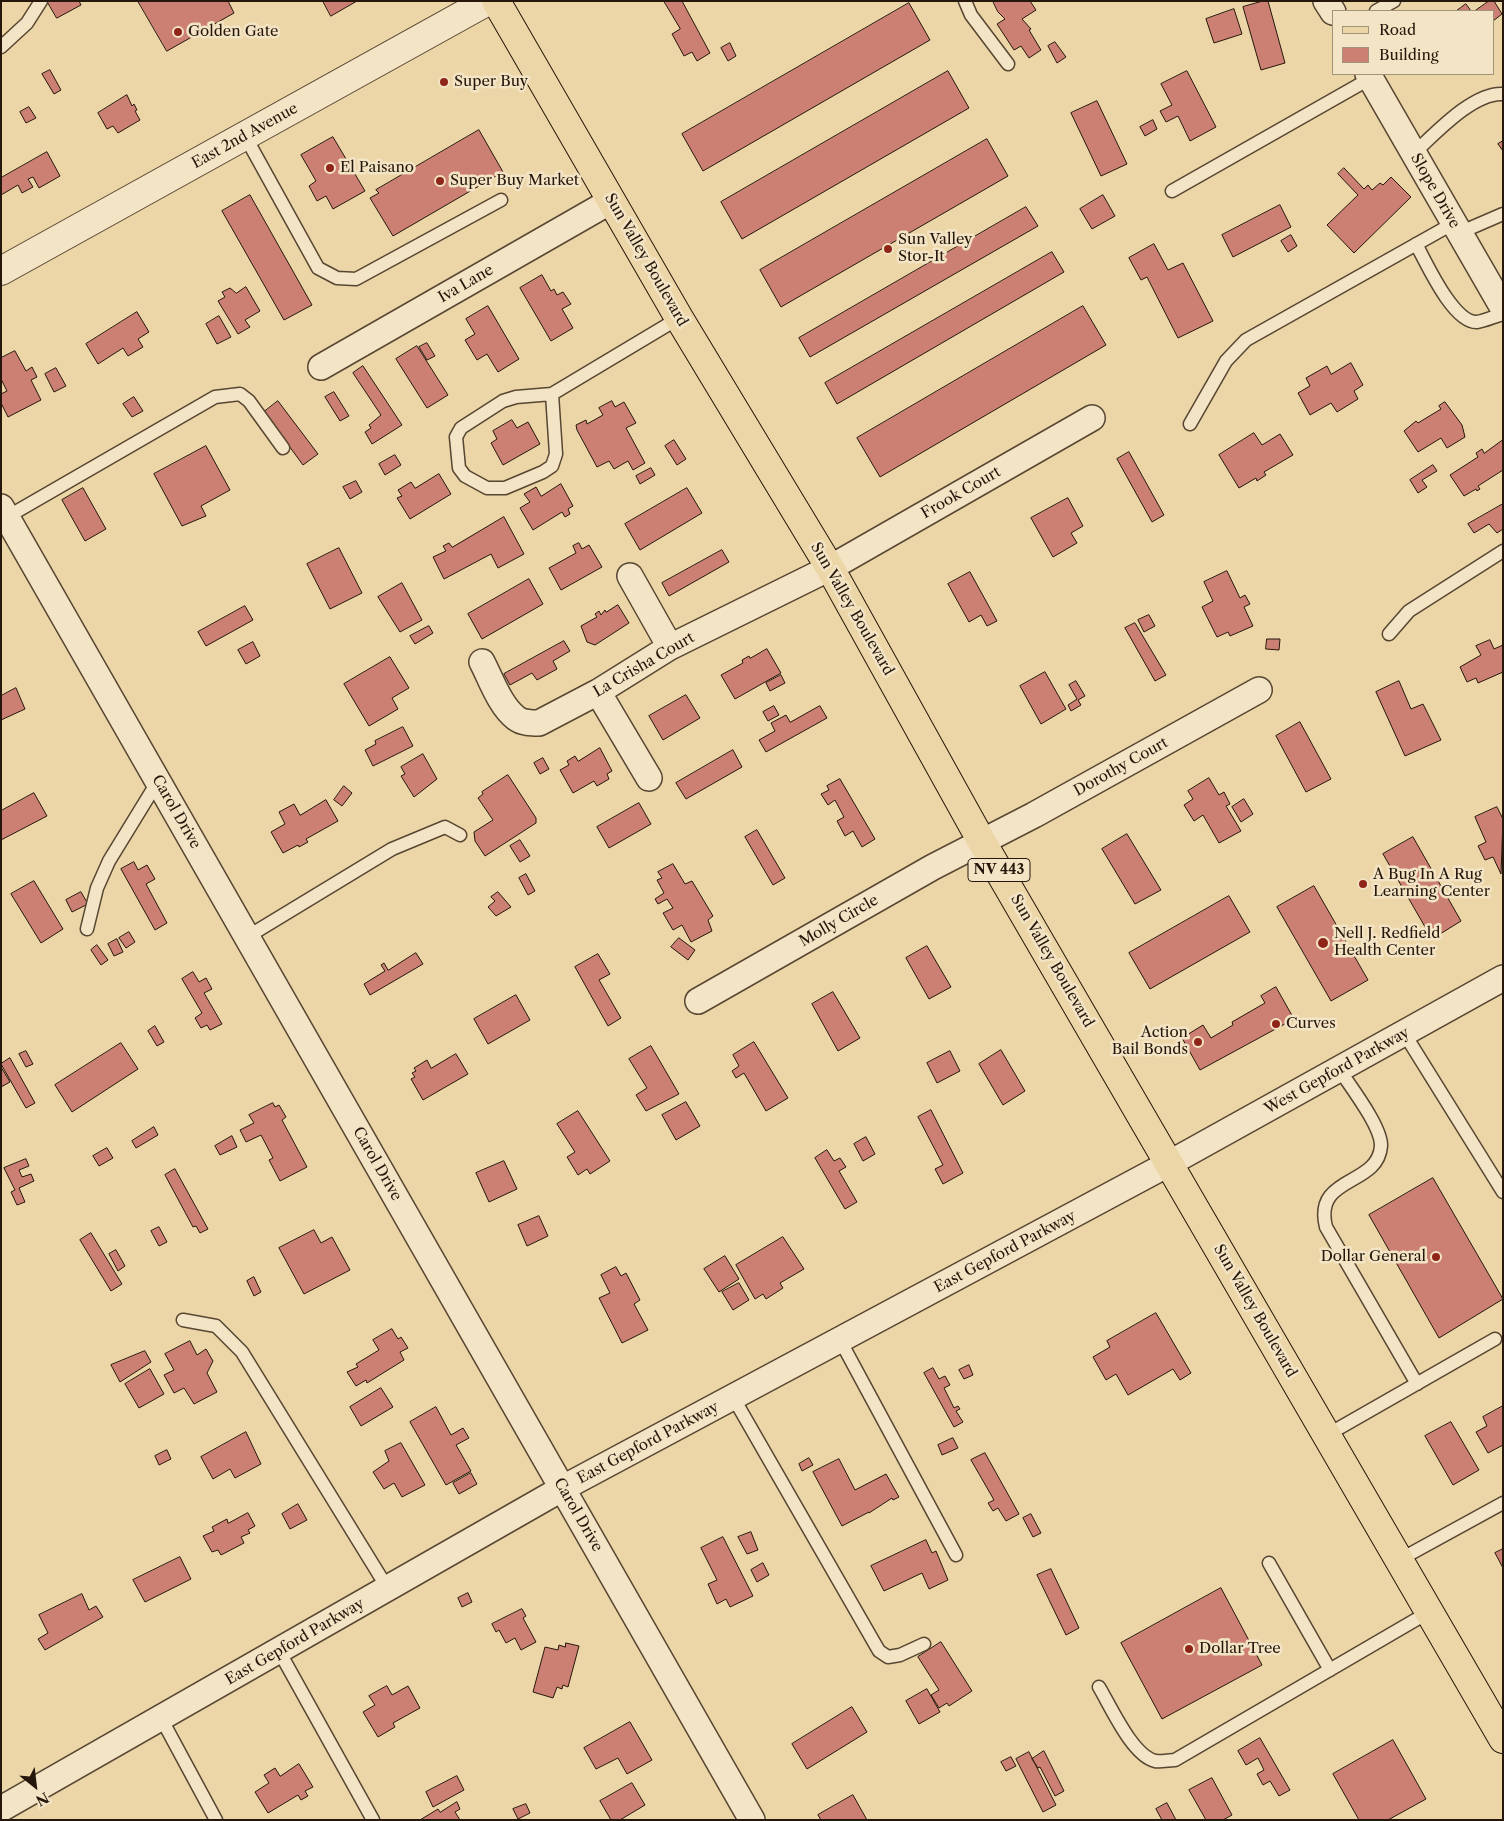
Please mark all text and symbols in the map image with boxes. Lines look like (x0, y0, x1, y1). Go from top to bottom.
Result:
legend (1332, 10, 1494, 75)
text: Road (1379, 20, 1416, 39)
place label: Golden Gate (188, 23, 278, 41)
marker: Golden Gate (172, 26, 184, 38)
text: Building (1379, 45, 1439, 64)
place label: Super Buy (454, 73, 528, 91)
marker: Super Buy (438, 76, 450, 88)
street label: East 2nd Avenue (189, 99, 301, 173)
street label: Slope Drive (1406, 150, 1464, 232)
place label: El Paisano (340, 159, 414, 177)
marker: El Paisano (324, 162, 336, 174)
place label: Super Buy Market (450, 172, 579, 190)
marker: Super Buy Market (434, 175, 446, 187)
street label: Sun Valley Boulevard (601, 190, 691, 330)
place label: Sun Valley Stor-It (898, 231, 972, 266)
marker: Sun Valley Stor-It (882, 243, 894, 255)
street label: Iva Lane (435, 261, 497, 307)
street label: Frook Court (918, 463, 1004, 523)
street label: Sun Valley Boulevard (807, 539, 897, 679)
street label: La Crisha Court (590, 629, 698, 701)
street label: Dorothy Court (1071, 734, 1171, 800)
street label: Carol Drive (148, 772, 204, 852)
road number: NV 443 (968, 858, 1030, 882)
place label: A Bug In A Rug Learning Center (1373, 866, 1490, 901)
marker: A Bug In A Rug Learning Center (1357, 878, 1369, 890)
street label: Molly Circle (796, 891, 882, 951)
street label: Sun Valley Boulevard (1007, 891, 1097, 1031)
place label: Nell J. Redfield Health Center (1334, 925, 1440, 960)
marker: Nell J. Redfield Health Center (1316, 936, 1330, 950)
place label: Curves (1286, 1015, 1336, 1033)
marker: Curves (1270, 1018, 1282, 1030)
place label: Action Bail Bonds (1112, 1024, 1188, 1059)
street label: West Gepford Parkway (1261, 1024, 1413, 1118)
marker: Action Bail Bonds (1192, 1036, 1204, 1048)
street label: Carol Drive (349, 1124, 405, 1204)
street label: East Gepford Parkway (931, 1207, 1079, 1297)
street label: Sun Valley Boulevard (1210, 1241, 1300, 1381)
place label: Dollar General (1321, 1248, 1426, 1266)
marker: Dollar General (1430, 1251, 1442, 1263)
street label: East Gepford Parkway (574, 1398, 722, 1488)
street label: Carol Drive (550, 1475, 606, 1555)
street label: East Gepford Parkway (222, 1595, 368, 1689)
place label: Dollar Tree (1199, 1640, 1281, 1658)
marker: Dollar Tree (1183, 1643, 1195, 1655)
north arrow (10, 1761, 60, 1811)
text: N (33, 1788, 52, 1810)

